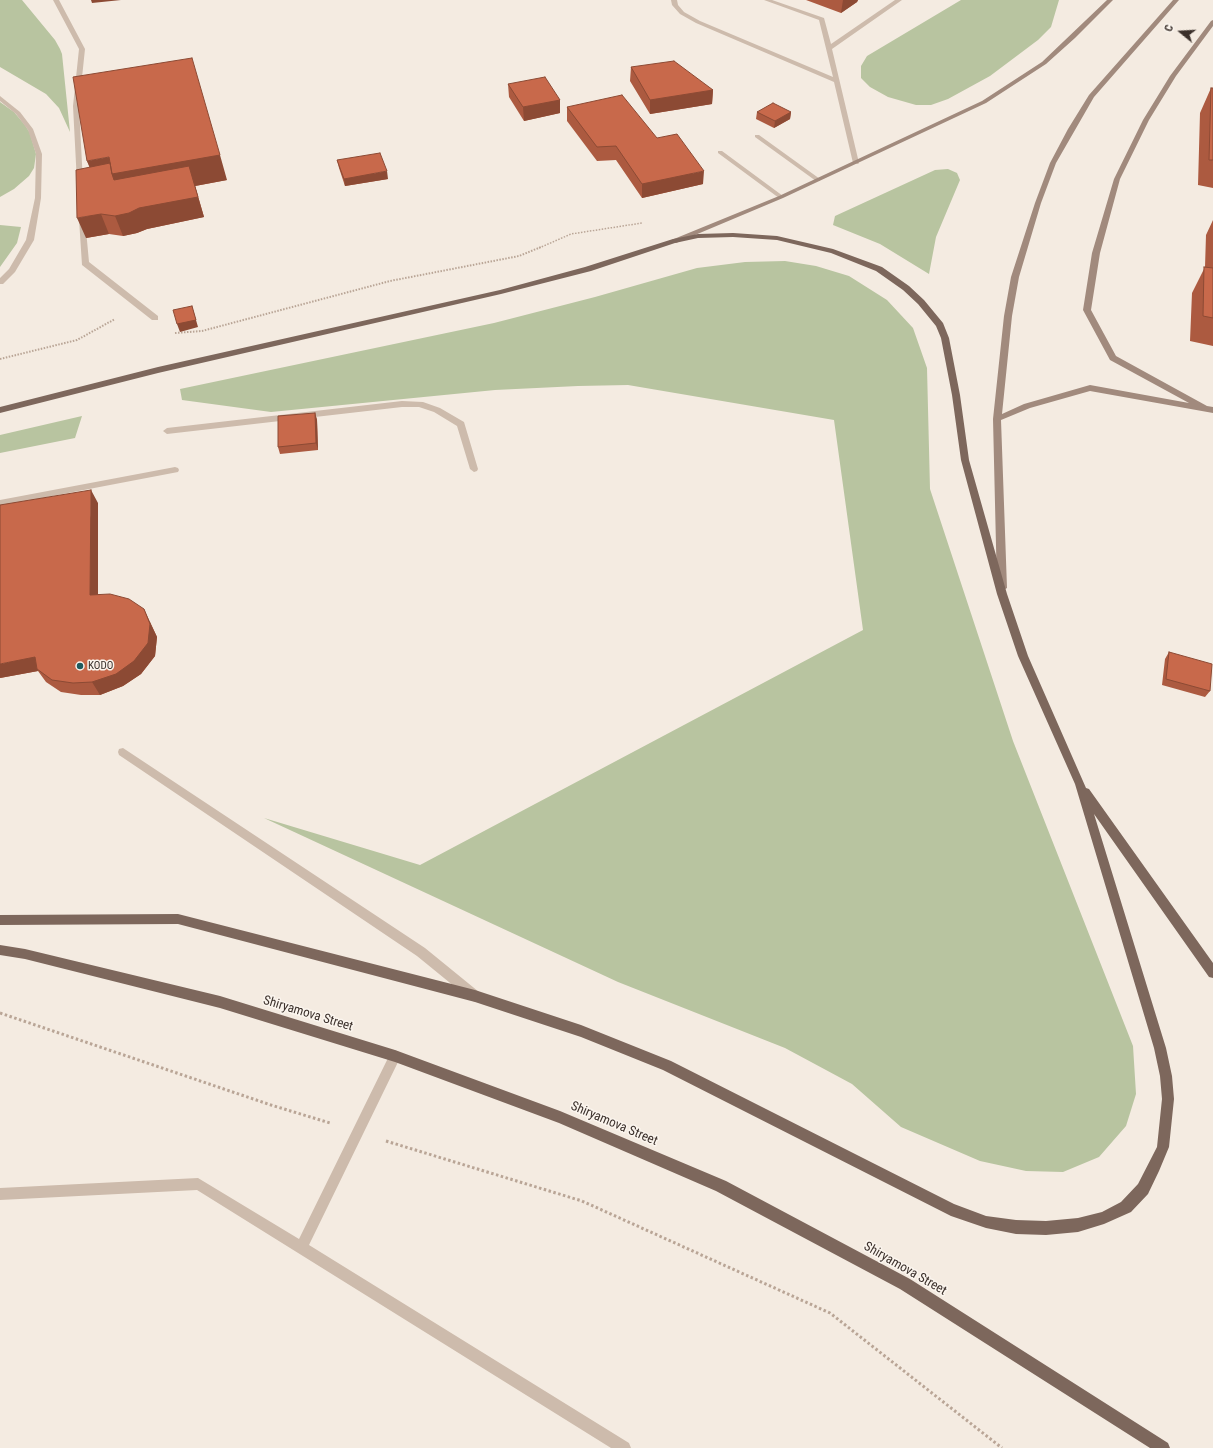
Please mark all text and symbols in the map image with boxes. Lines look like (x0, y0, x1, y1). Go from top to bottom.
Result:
north arrow (1161, 12, 1201, 52)
text: С (1162, 23, 1176, 33)
place label: KODO (88, 659, 113, 673)
marker: KODO (75, 661, 85, 671)
street label: Shiryamova Street (261, 993, 355, 1035)
street label: Shiryamova Street (568, 1099, 660, 1149)
street label: Shiryamova Street (861, 1239, 949, 1299)

